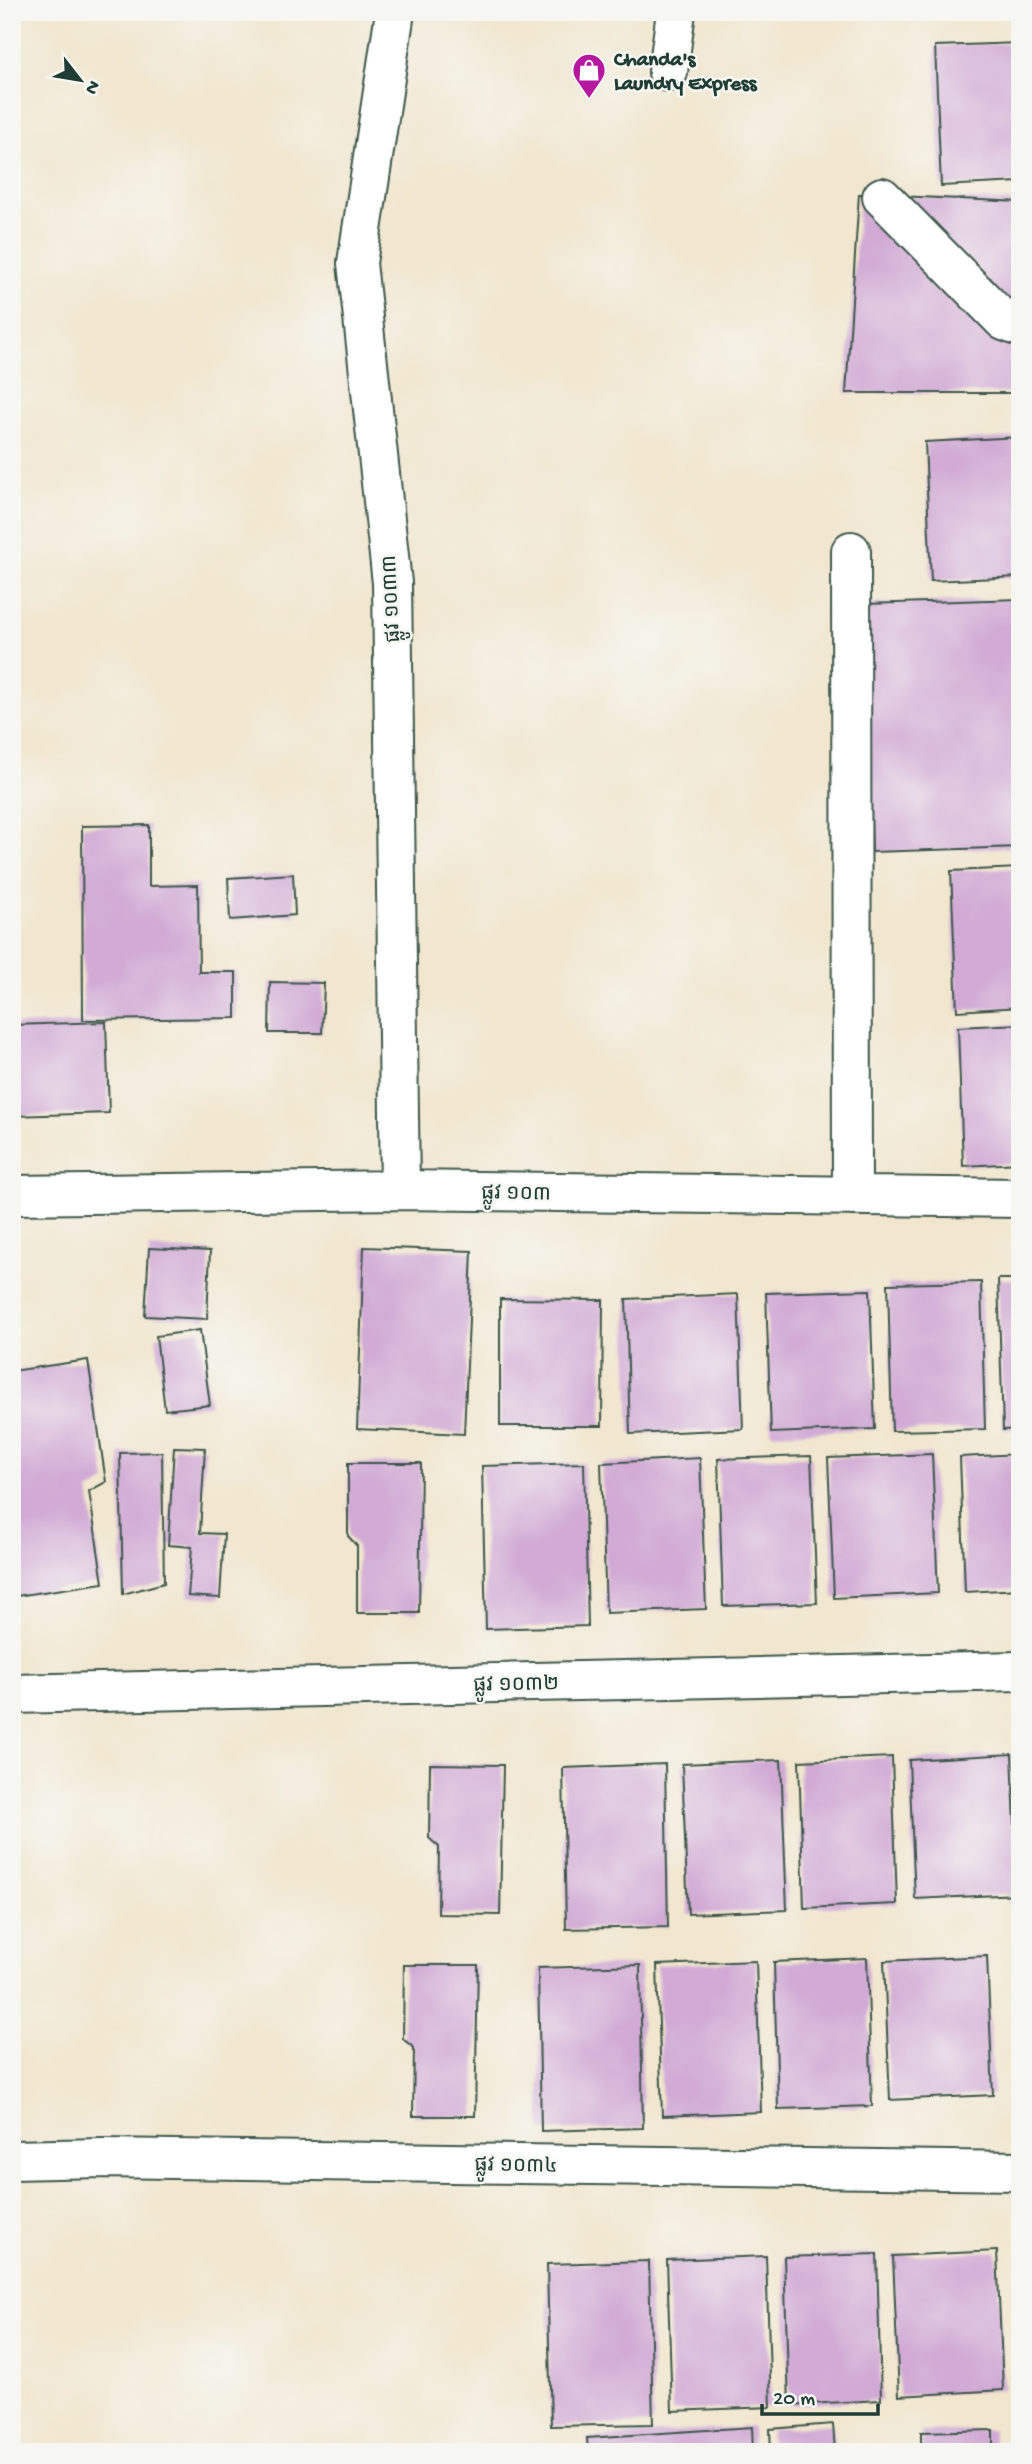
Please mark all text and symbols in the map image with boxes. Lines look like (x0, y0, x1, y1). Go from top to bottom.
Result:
north arrow (46, 46, 116, 116)
place label: Chanda's Laundry Express (613, 49, 758, 98)
shop icon: Chanda's Laundry Express (570, 51, 608, 100)
text: N (79, 76, 105, 98)
street label: ផ្លូវ ១០៣៣ (379, 554, 411, 643)
street label: ផ្លូវ ១០៣ (481, 1182, 551, 1212)
street label: ផ្លូវ ១០៣២ (473, 1673, 559, 1703)
street label: ផ្លូវ ១០៣៤ (474, 2154, 558, 2184)
scale bar (762, 2373, 878, 2417)
text: 20 m (773, 2388, 815, 2413)

